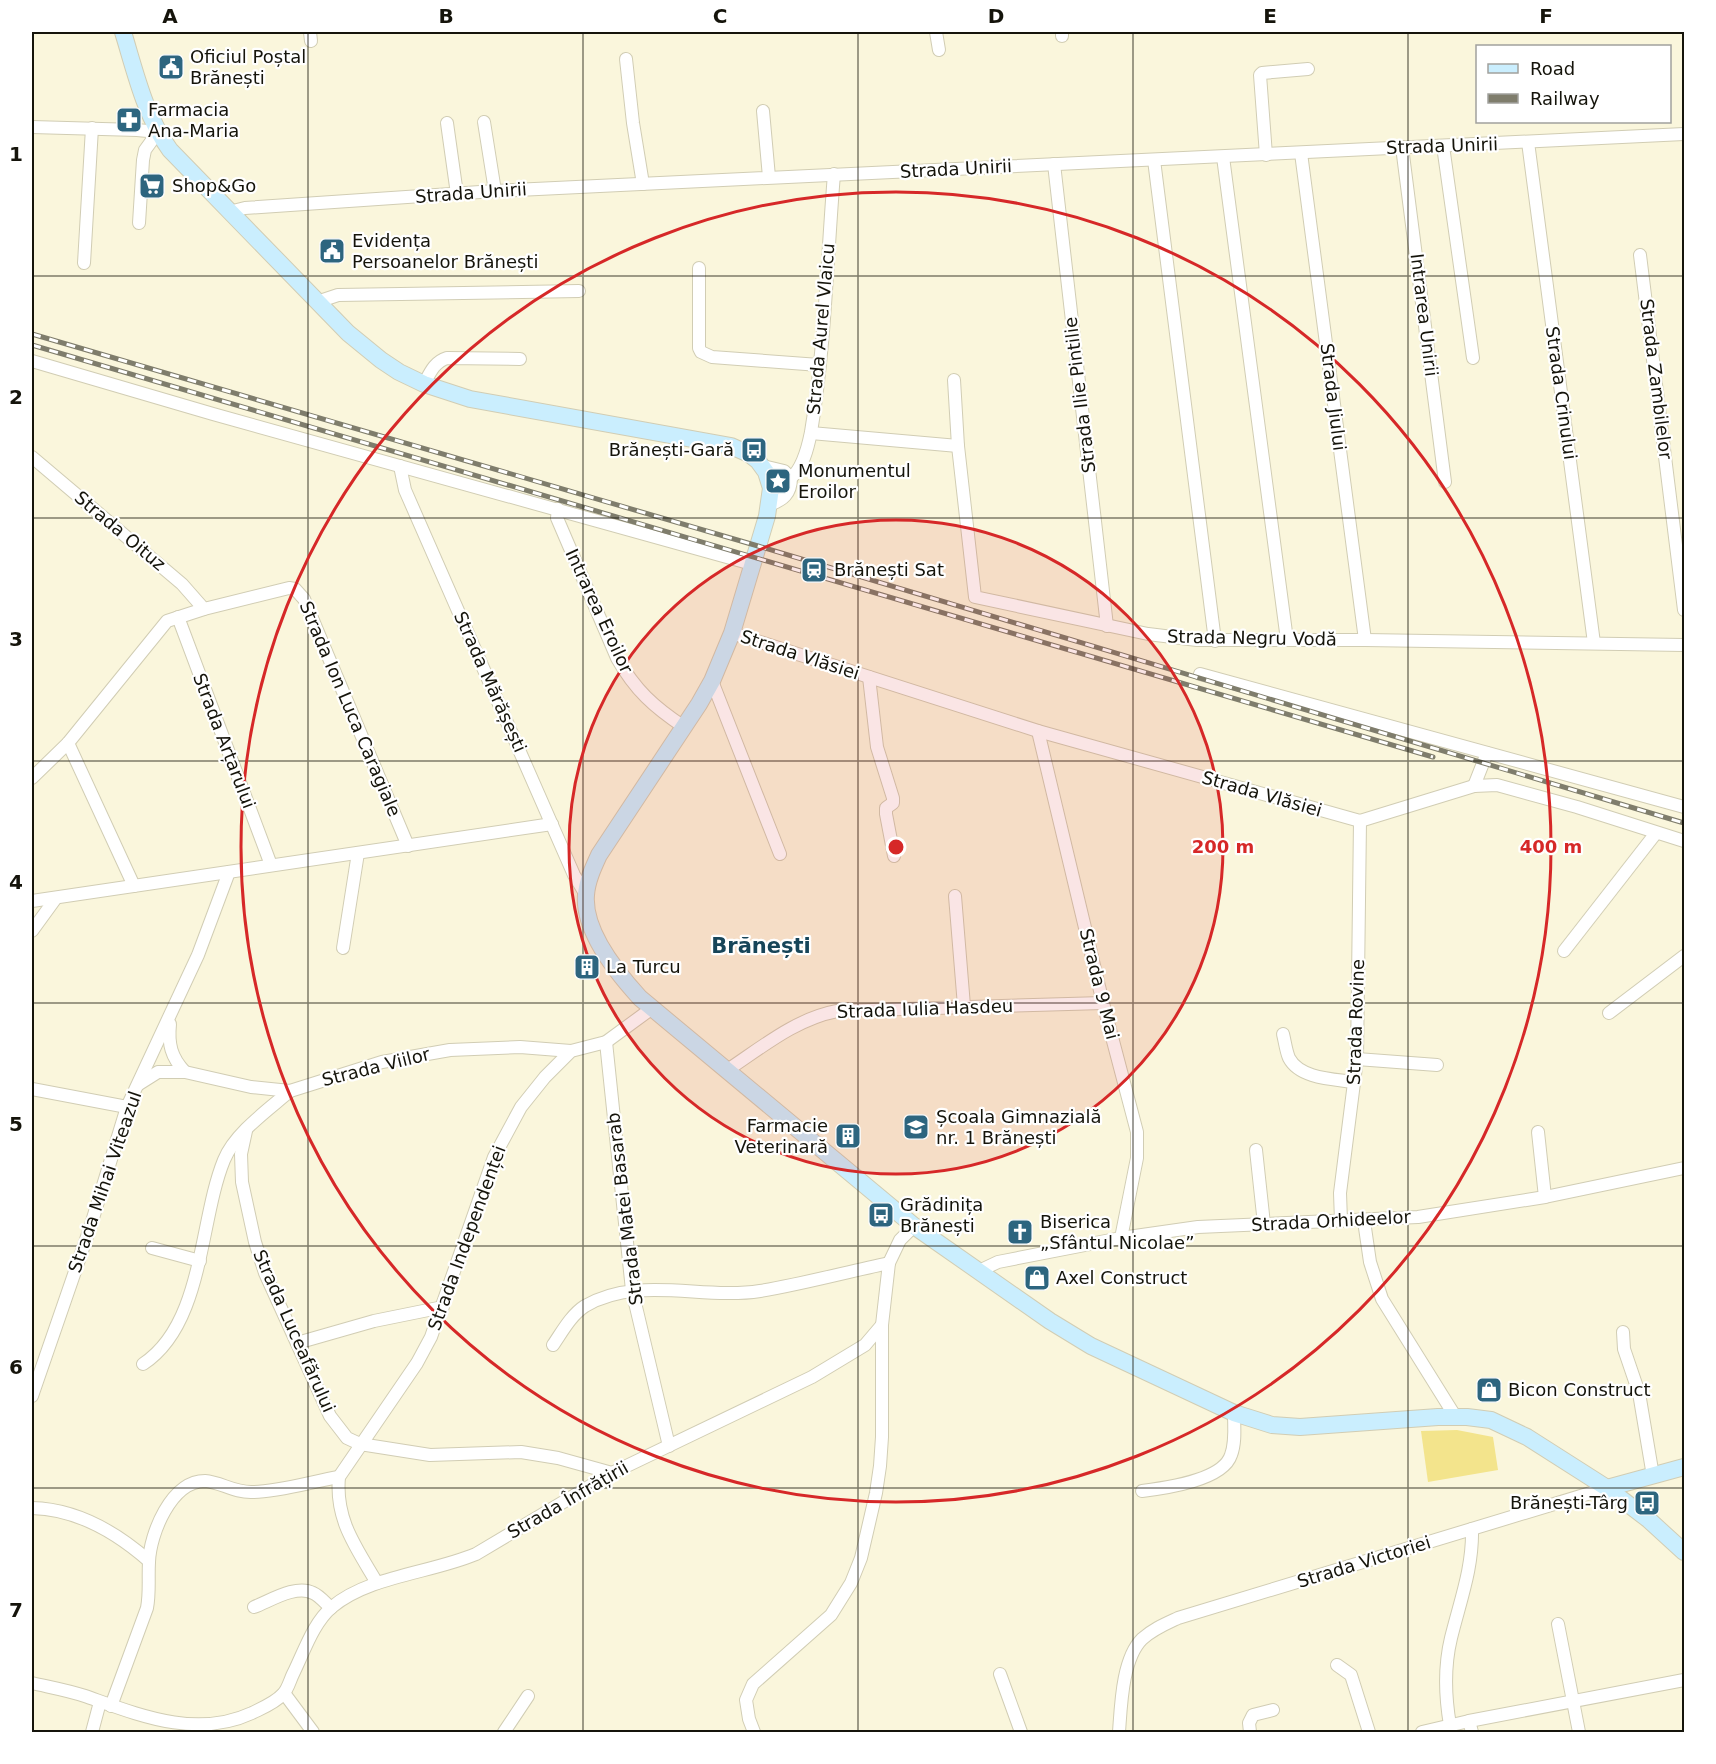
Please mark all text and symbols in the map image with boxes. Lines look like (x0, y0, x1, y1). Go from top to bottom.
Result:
text: A (162, 4, 178, 28)
text: B (438, 4, 454, 28)
text: C (713, 4, 727, 28)
text: D (988, 4, 1004, 28)
text: E (1263, 4, 1277, 28)
text: F (1539, 4, 1553, 28)
legend (1476, 45, 1671, 123)
place label: Oficiul Poștal Brănești (190, 46, 306, 88)
public building icon: Oficiul Poștal Brănești (156, 52, 186, 82)
text: Road (1530, 58, 1575, 79)
text: Railway (1530, 88, 1600, 109)
place label: Farmacia Ana-Maria (148, 99, 239, 141)
pharmacy icon: Farmacia Ana-Maria (114, 105, 144, 135)
street label: Strada Unirii (1386, 133, 1498, 158)
text: 1 (9, 142, 23, 166)
street label: Strada Unirii (899, 155, 1012, 182)
supermarket icon: Shop&Go (137, 171, 167, 201)
place label: Shop&Go (172, 175, 256, 196)
street label: Strada Unirii (414, 178, 528, 207)
place label: Evidența Persoanelor Brănești (352, 230, 538, 272)
public building icon: Evidența Persoanelor Brănești (317, 236, 347, 266)
street label: Strada Aurel Vlaicu (803, 242, 838, 416)
street label: Intrarea Unirii (1407, 252, 1442, 378)
street label: Strada Zambilelor (1636, 297, 1677, 461)
street label: Strada Ilie Pintilie (1060, 316, 1100, 474)
street label: Strada Crinului (1542, 325, 1581, 461)
street label: Strada Jiului (1316, 342, 1351, 452)
text: 2 (9, 385, 23, 409)
bus stop icon: Brănești-Gară (739, 435, 769, 465)
place label: Brănești-Gară (609, 439, 734, 460)
place label: Monumentul Eroilor (798, 460, 911, 502)
place icon: Monumentul Eroilor (763, 466, 793, 496)
street label: Strada Oituz (71, 487, 170, 575)
street label: Intrarea Eroilor (561, 545, 638, 677)
station icon: Brănești Sat (799, 555, 829, 585)
place label: Brănești Sat (834, 559, 944, 580)
street label: Strada Ion Luca Caragiale (295, 598, 405, 820)
street label: Strada Mărășești (450, 608, 531, 755)
street label: Strada Vlăsiei (738, 625, 862, 684)
street label: Strada Negru Vodă (1167, 626, 1337, 649)
text: 3 (9, 627, 23, 651)
street label: Strada Arțarului (189, 670, 260, 811)
street label: Strada Vlăsiei (1200, 766, 1325, 821)
text: 200 m (1192, 836, 1254, 857)
text: 400 m (1520, 836, 1582, 857)
centre of rings (886, 837, 906, 857)
text: 4 (9, 870, 23, 894)
street label: Strada 9 Mai (1076, 926, 1123, 1042)
district label: Brănești (711, 934, 811, 958)
building icon: La Turcu (572, 952, 602, 982)
place label: La Turcu (606, 956, 681, 977)
street label: Strada Rovine (1343, 959, 1368, 1085)
street label: Strada Iulia Hasdeu (836, 995, 1014, 1022)
street label: Strada Viilor (320, 1043, 433, 1090)
street label: Strada Mihai Viteazul (64, 1088, 146, 1275)
place label: Școala Gimnazială nr. 1 Brănești (936, 1106, 1102, 1148)
street label: Strada Matei Basarab (602, 1111, 647, 1307)
text: 5 (9, 1112, 23, 1136)
school or university icon: Școala Gimnazială nr. 1 Brănești (901, 1112, 931, 1142)
place label: Farmacie Veterinară (735, 1115, 828, 1157)
building icon: Farmacie Veterinară (833, 1121, 863, 1151)
street label: Strada Independenței (423, 1142, 510, 1333)
place label: Grădinița Brănești (900, 1194, 983, 1236)
bus stop icon: Grădinița Brănești (866, 1200, 896, 1230)
street label: Strada Orhideelor (1251, 1206, 1412, 1235)
place label: Biserica „Sfântul Nicolae” (1040, 1211, 1195, 1253)
church icon: Biserica „Sfântul Nicolae” (1005, 1217, 1035, 1247)
street label: Strada Luceafărului (249, 1246, 340, 1415)
shop icon: Axel Construct (1022, 1263, 1052, 1293)
place label: Axel Construct (1056, 1267, 1187, 1288)
text: 6 (9, 1355, 23, 1379)
shop icon: Bicon Construct (1474, 1375, 1504, 1405)
place label: Bicon Construct (1508, 1379, 1651, 1400)
street label: Strada Înfrățirii (504, 1456, 632, 1543)
bus stop icon: Brănești-Târg (1632, 1488, 1662, 1518)
place label: Brănești-Târg (1510, 1492, 1628, 1513)
street label: Strada Victoriei (1295, 1531, 1433, 1592)
text: 7 (9, 1598, 23, 1622)

